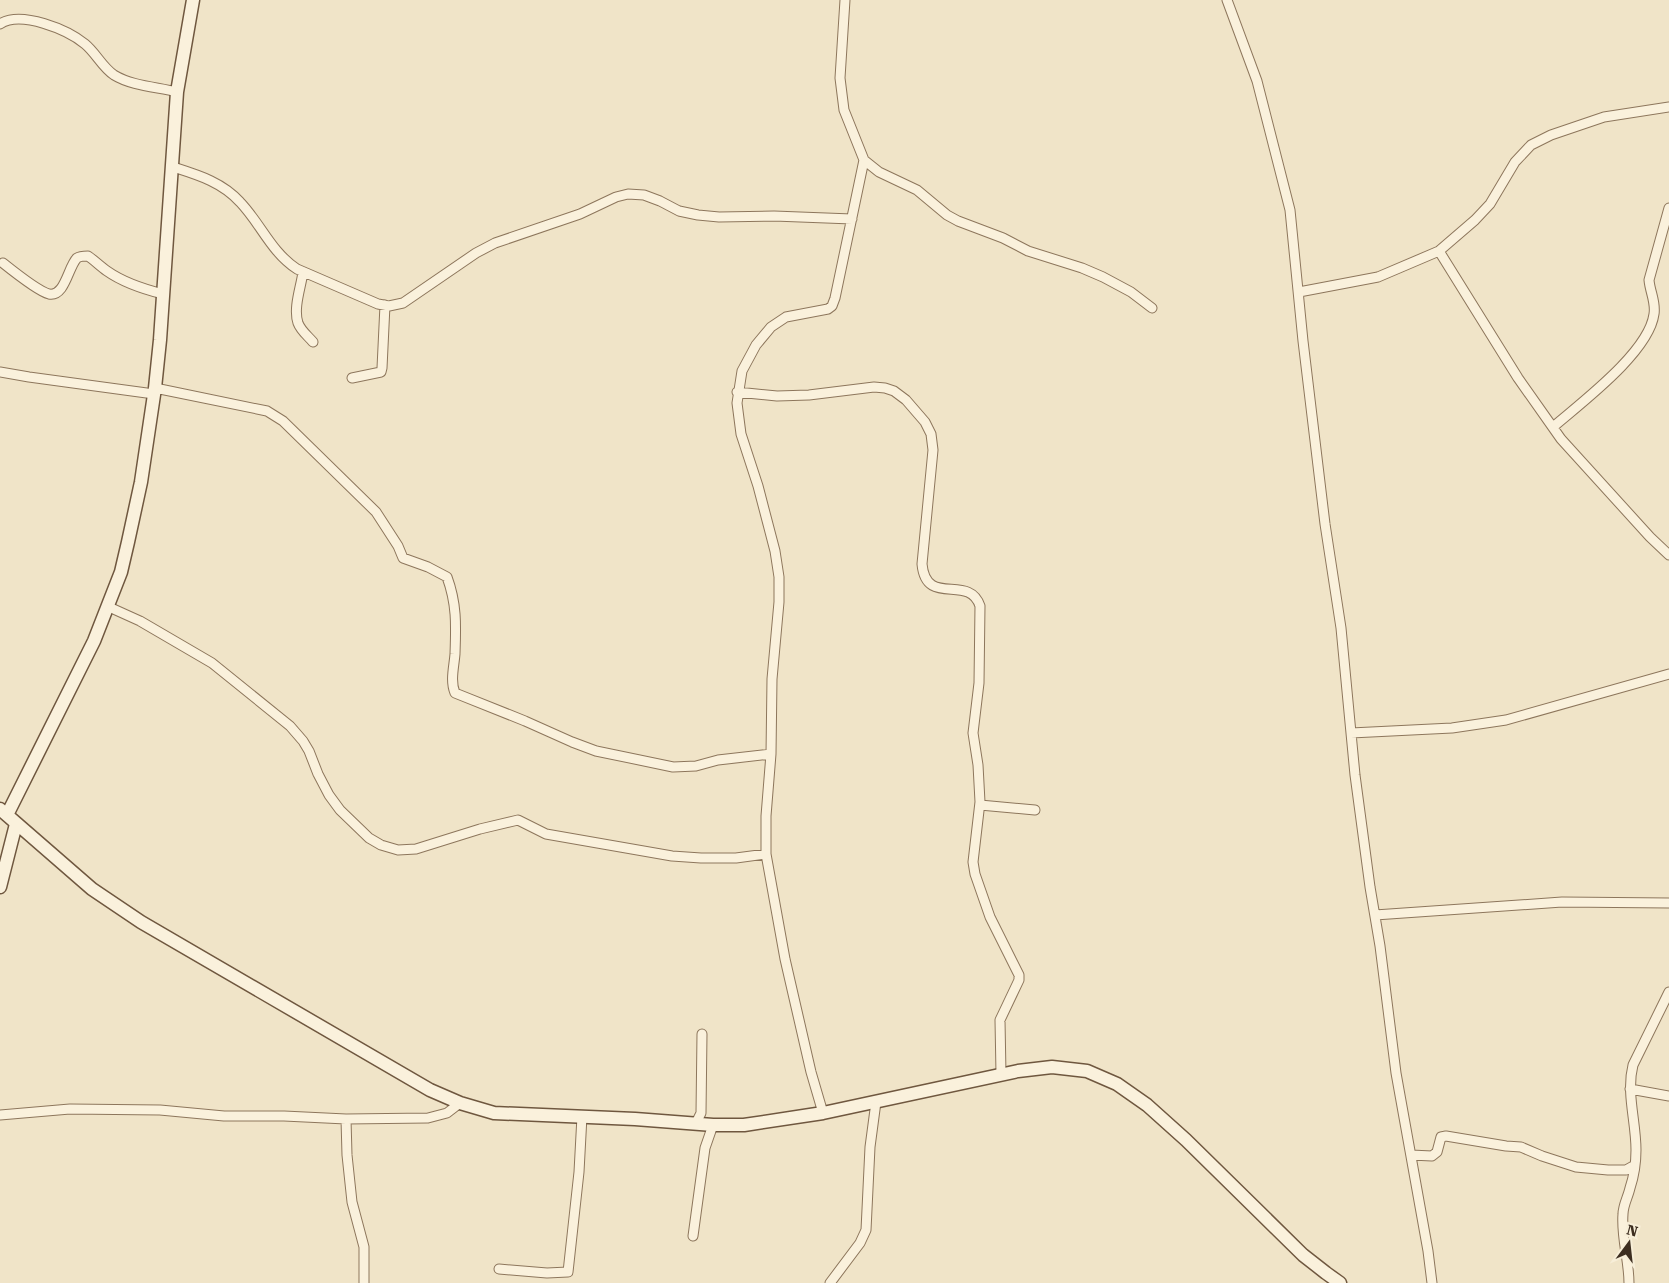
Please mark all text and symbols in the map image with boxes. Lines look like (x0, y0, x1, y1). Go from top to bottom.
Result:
north arrow (1604, 1218, 1654, 1268)
text: N (1625, 1221, 1640, 1240)

